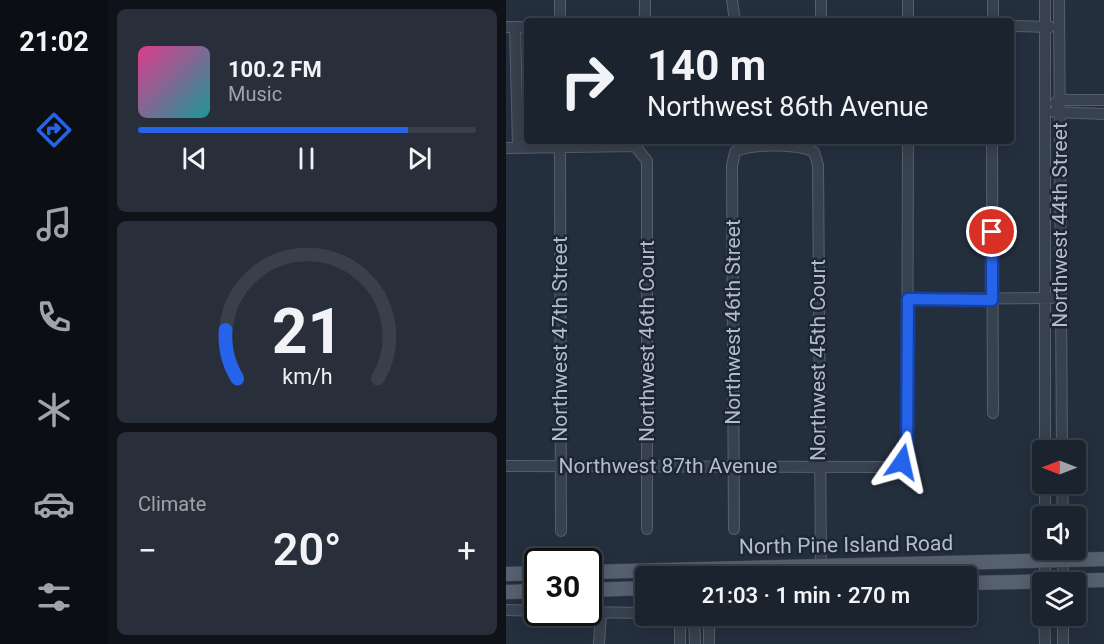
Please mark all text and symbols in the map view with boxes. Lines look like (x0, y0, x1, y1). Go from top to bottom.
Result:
text: 21:02 (19, 26, 89, 58)
text: 140 m (647, 41, 766, 90)
icon: right (548, 42, 626, 120)
text: 100.2 FM (228, 57, 322, 82)
text: Music (228, 82, 282, 106)
text: Northwest 86th Avenue (647, 91, 928, 123)
icon: directions (33, 109, 75, 151)
street label: Northwest 44th Street (1048, 122, 1072, 328)
icon: previous (178, 142, 211, 175)
icon: pause (290, 142, 323, 175)
icon: next (403, 142, 436, 175)
icon: music (33, 203, 75, 245)
pin (966, 206, 1017, 257)
icon: arrive (975, 215, 1008, 248)
street label: Northwest 46th Street (721, 219, 745, 425)
street label: Northwest 47th Street (548, 236, 572, 442)
street label: Northwest 46th Court (635, 240, 659, 442)
street label: Northwest 45th Court (806, 259, 830, 461)
text: 21 (271, 295, 343, 368)
icon: phone (33, 296, 75, 338)
text: km/h (282, 364, 332, 389)
icon: climate (33, 389, 75, 431)
position arrow (870, 430, 934, 494)
north arrow (1032, 440, 1086, 494)
map controls (1032, 440, 1086, 626)
street label: Northwest 87th Avenue (559, 454, 777, 478)
icon: car (33, 483, 75, 525)
text: Climate (138, 492, 206, 516)
button: sound (1032, 506, 1086, 560)
text: 20° (273, 523, 341, 576)
text: − (138, 531, 157, 570)
text: + (457, 531, 476, 570)
street label: North Pine Island Road (739, 531, 953, 559)
speed limit sign: 30 (524, 548, 602, 626)
button: layers (1032, 572, 1086, 626)
icon: filters (33, 576, 75, 618)
text: 21:03 · 1 min · 270 m (702, 583, 910, 608)

